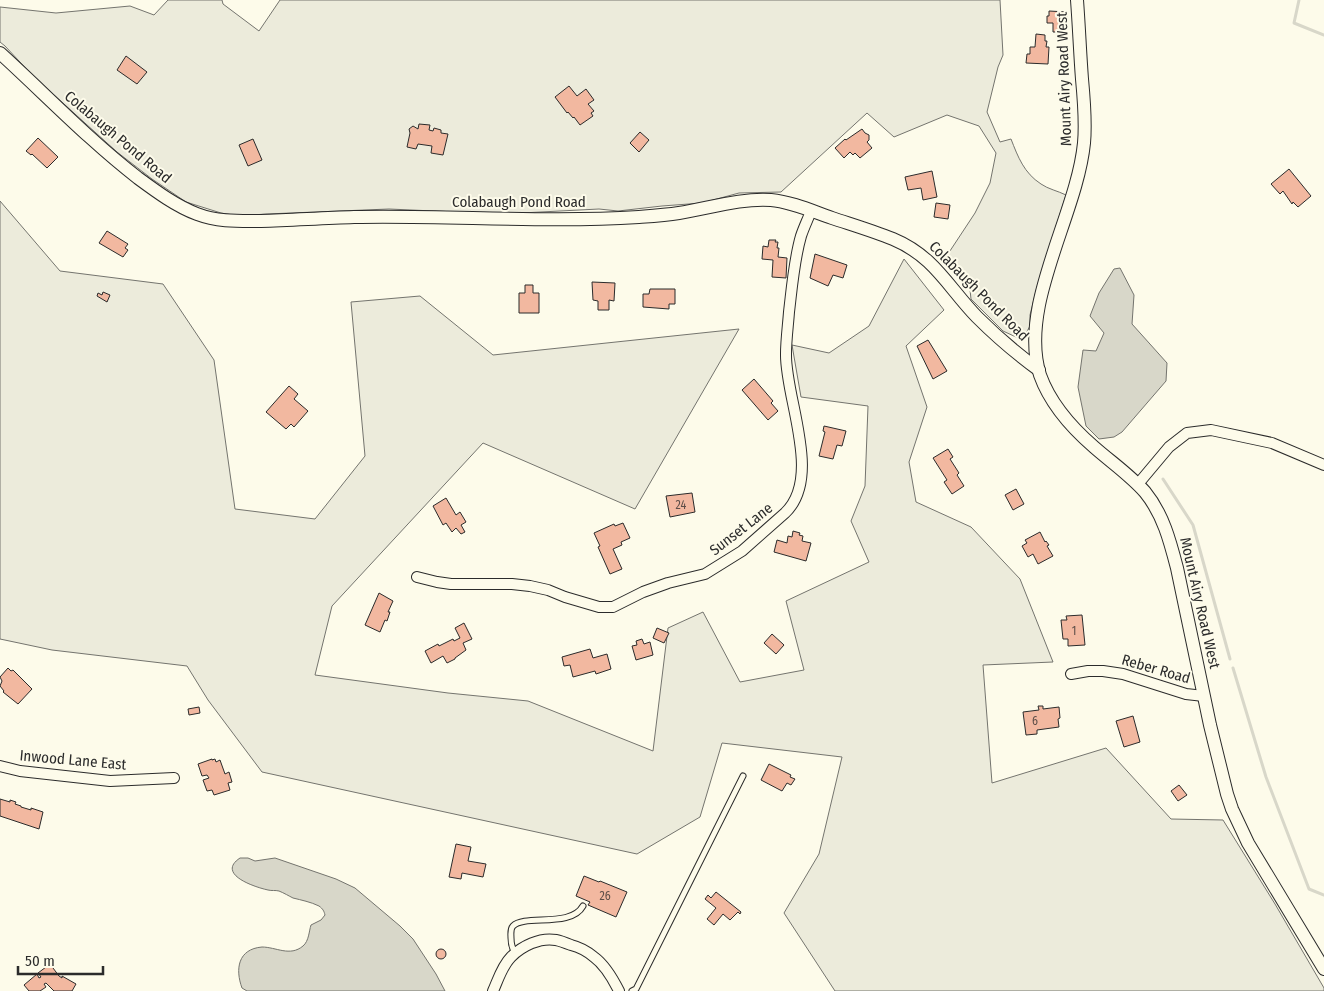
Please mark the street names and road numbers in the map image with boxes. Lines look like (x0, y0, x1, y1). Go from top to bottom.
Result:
street label: Mount Airy Road West (1053, 11, 1075, 146)
street label: Colabaugh Pond Road (61, 87, 175, 187)
street label: Colabaugh Pond Road (452, 193, 586, 211)
street label: Colabaugh Pond Road (925, 237, 1033, 345)
street label: Sunset Lane (706, 499, 776, 559)
street label: Mount Airy Road West (1176, 536, 1224, 671)
street label: Reber Road (1120, 651, 1192, 687)
street label: Inwood Lane East (19, 746, 127, 774)

